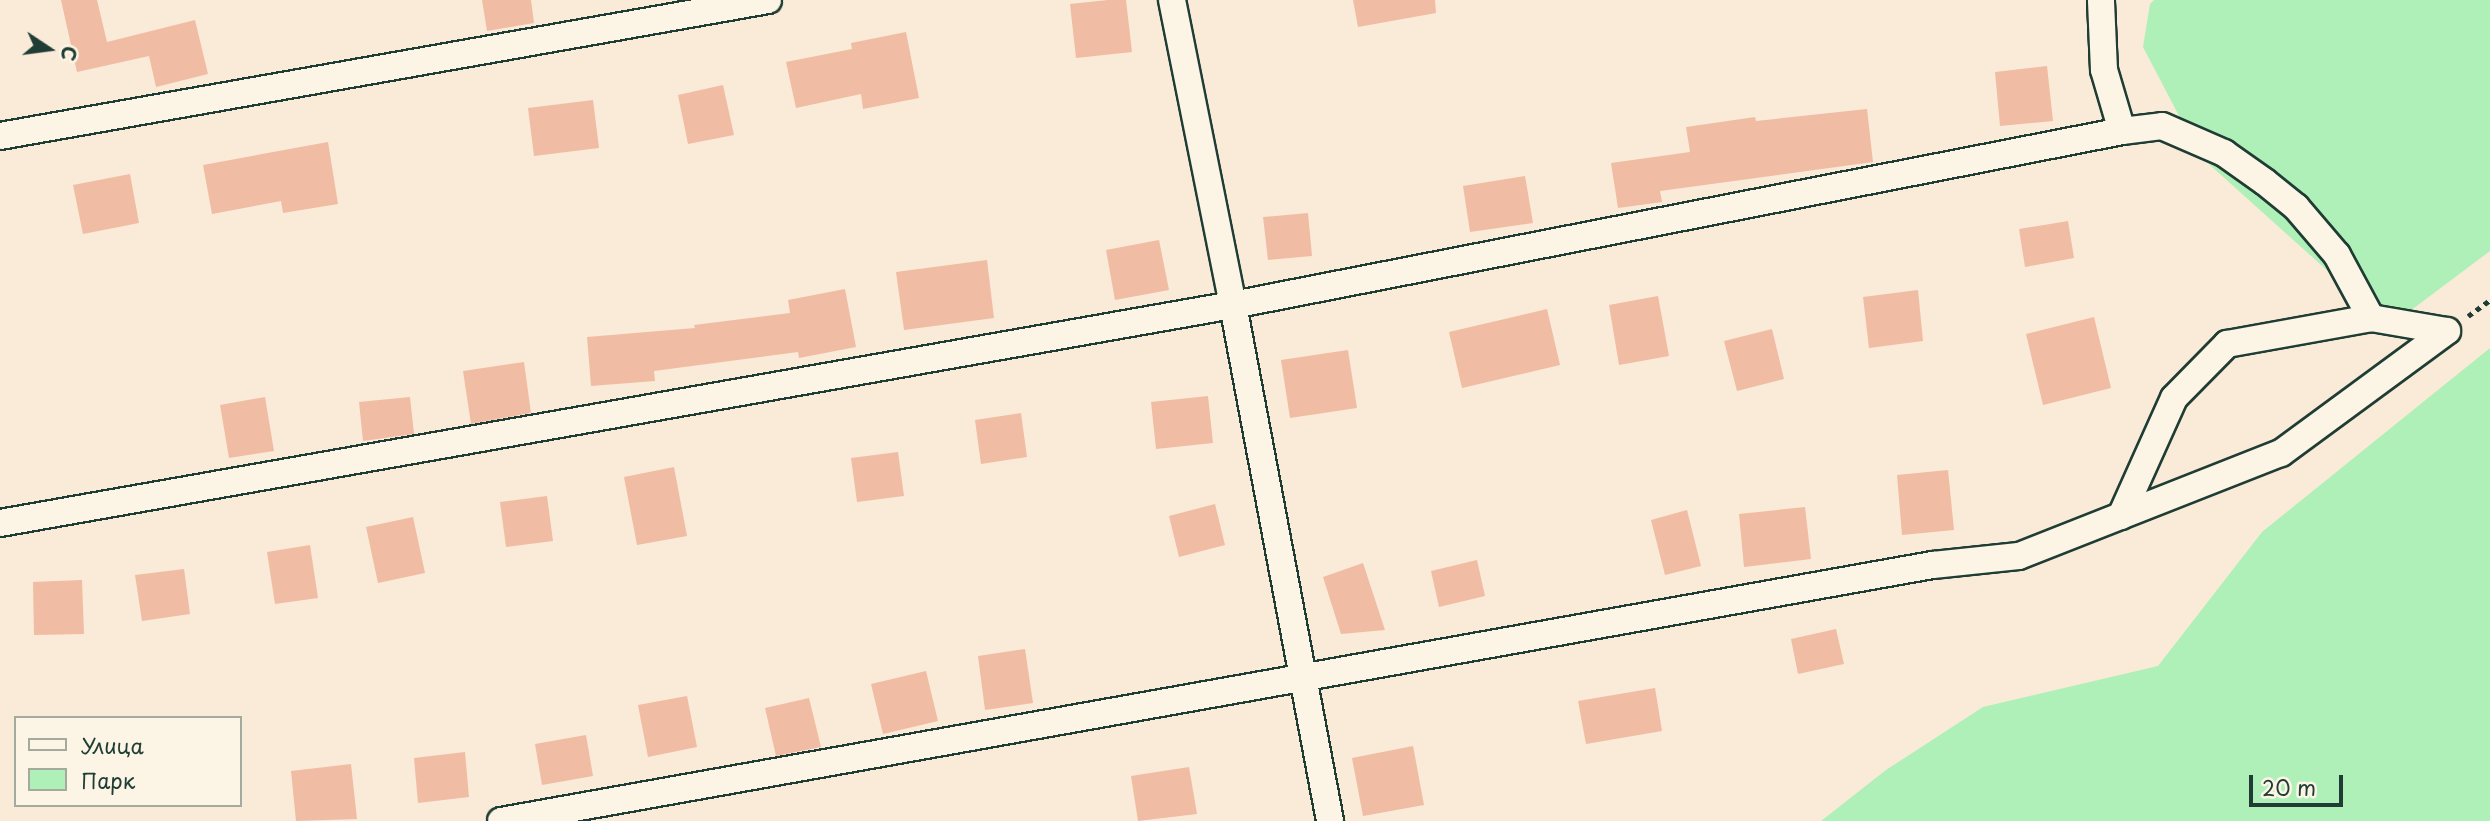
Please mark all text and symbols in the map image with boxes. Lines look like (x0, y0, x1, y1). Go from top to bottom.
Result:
north arrow (14, 14, 84, 84)
text: С (54, 44, 85, 64)
legend (14, 716, 242, 807)
text: Улица (81, 729, 144, 761)
scale bar (2252, 762, 2346, 806)
text: Парк (81, 764, 135, 796)
text: 20 m (2262, 771, 2316, 803)

